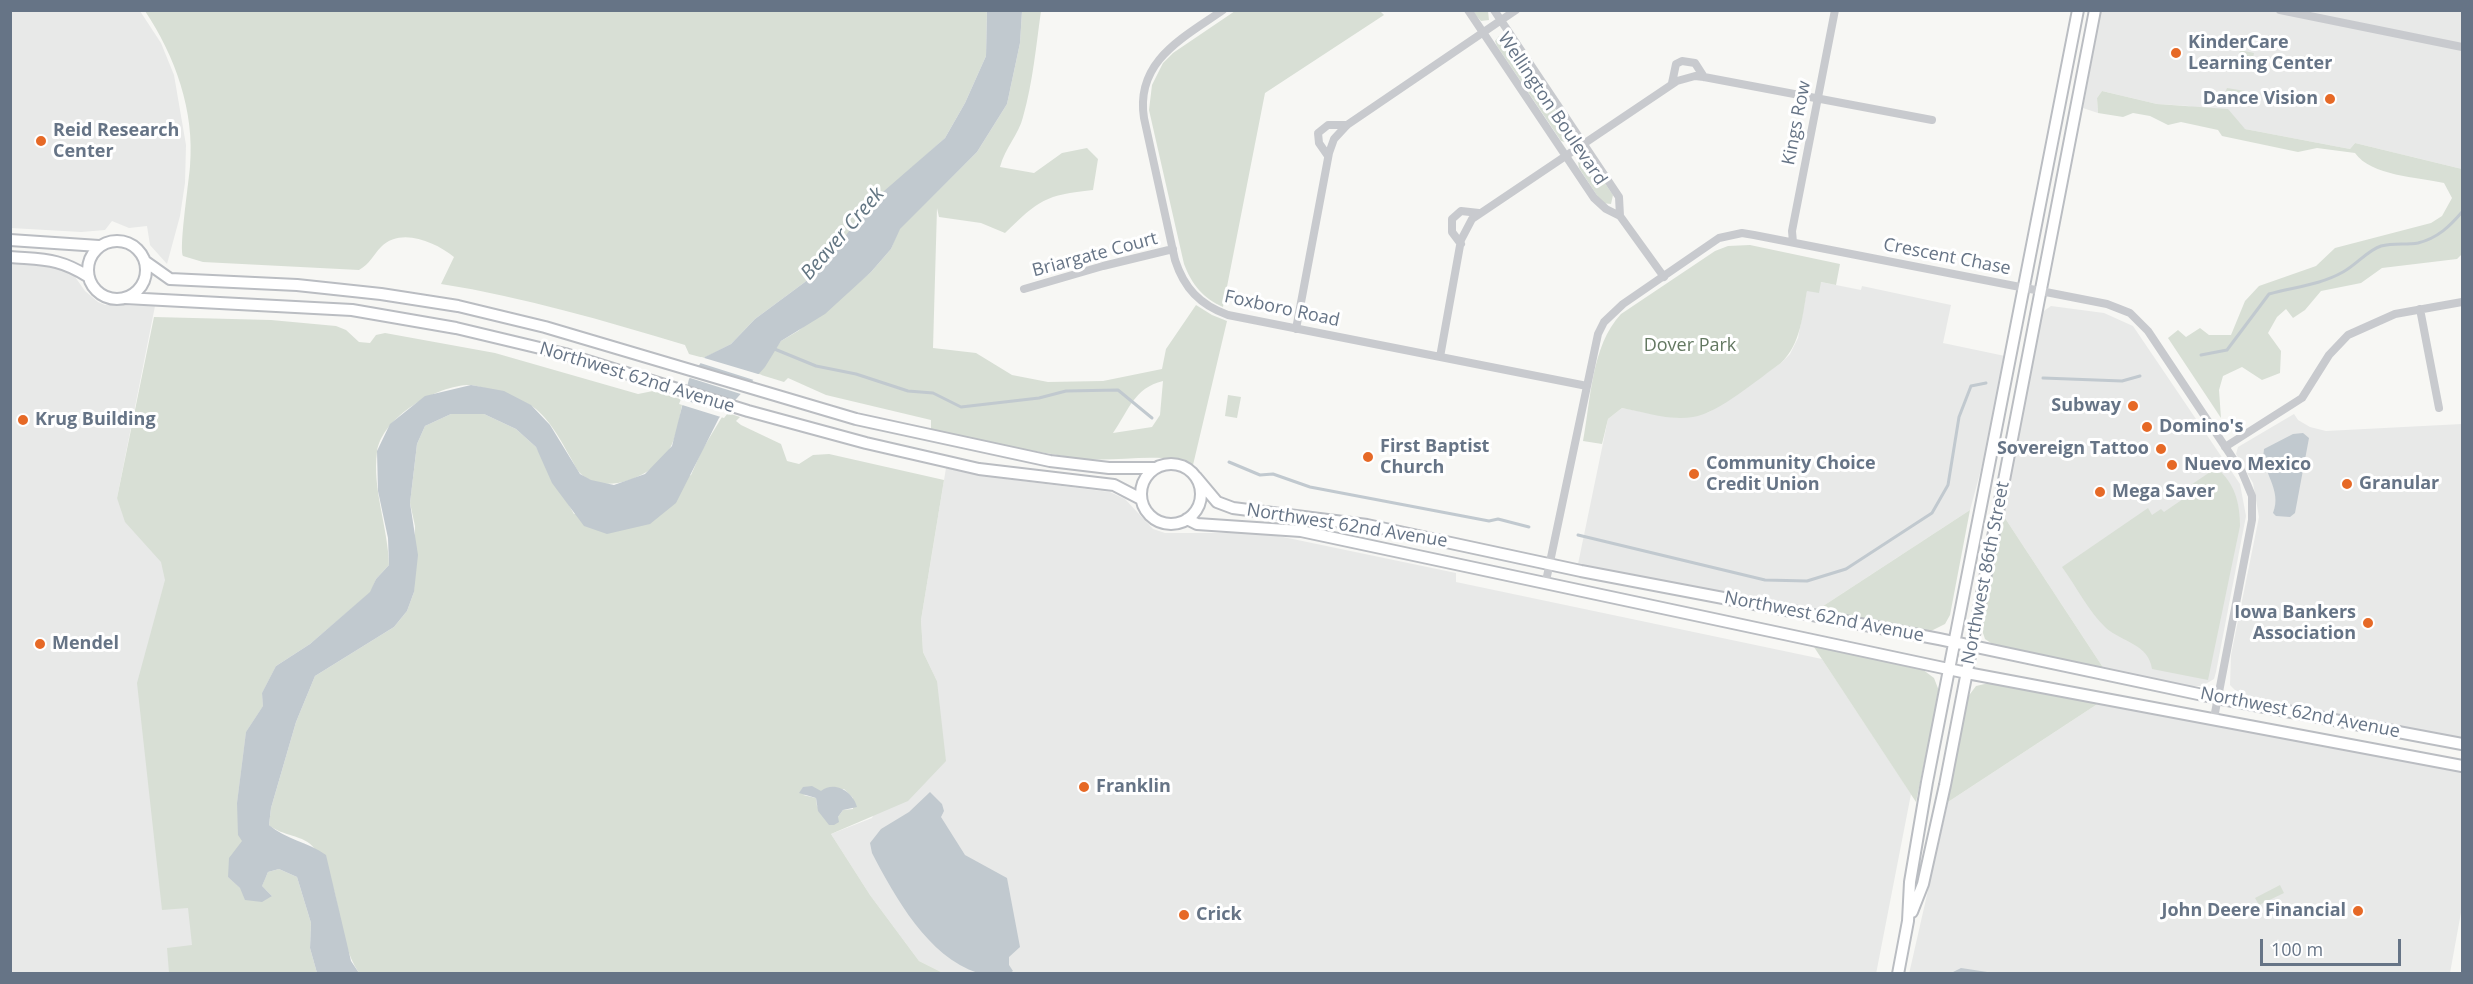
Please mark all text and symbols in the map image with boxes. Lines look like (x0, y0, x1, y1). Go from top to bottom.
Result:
street label: Wellington Boulevard (1493, 28, 1611, 190)
place label: KinderCare Learning Center (2188, 32, 2332, 74)
marker: KinderCare Learning Center (2169, 46, 2183, 60)
street label: Kings Row (1778, 79, 1816, 167)
place label: Dance Vision (2203, 88, 2318, 110)
marker: Dance Vision (2323, 92, 2337, 106)
place label: Reid Research Center (53, 120, 179, 162)
marker: Reid Research Center (34, 134, 48, 148)
water label: Beaver Creek (796, 183, 890, 285)
street label: Briargate Court (1030, 228, 1160, 282)
street label: Crescent Chase (1881, 234, 2013, 280)
street label: Foxboro Road (1222, 286, 1342, 332)
park label: Dover Park (1644, 335, 1736, 357)
street label: Northwest 62nd Avenue (537, 338, 737, 418)
place label: Subway (2051, 395, 2121, 417)
marker: Subway (2126, 399, 2140, 413)
place label: Krug Building (35, 409, 156, 431)
marker: Krug Building (16, 413, 30, 427)
place label: Domino's (2159, 416, 2243, 438)
marker: Domino's (2140, 420, 2154, 434)
place label: First Baptist Church (1380, 436, 1489, 478)
place label: Sovereign Tattoo (1997, 438, 2149, 460)
marker: Sovereign Tattoo (2154, 442, 2168, 456)
marker: First Baptist Church (1361, 450, 1375, 464)
place label: Community Choice Credit Union (1706, 453, 1876, 496)
place label: Nuevo Mexico (2184, 454, 2311, 476)
marker: Nuevo Mexico (2165, 458, 2179, 472)
marker: Community Choice Credit Union (1687, 467, 1701, 481)
place label: Granular (2359, 473, 2439, 495)
marker: Granular (2340, 477, 2354, 491)
street label: Northwest 86th Street (1958, 480, 2014, 666)
place label: Mega Saver (2112, 481, 2215, 503)
marker: Mega Saver (2093, 485, 2107, 499)
street label: Northwest 62nd Avenue (1245, 499, 1449, 553)
street label: Northwest 62nd Avenue (1722, 587, 1926, 647)
place label: Iowa Bankers Association (2234, 602, 2356, 644)
marker: Iowa Bankers Association (2361, 616, 2375, 630)
place label: Mendel (52, 633, 119, 655)
marker: Mendel (33, 637, 47, 651)
street label: Northwest 62nd Avenue (2198, 683, 2402, 743)
place label: Franklin (1096, 776, 1171, 798)
marker: Franklin (1077, 780, 1091, 794)
place label: John Deere Financial (2161, 900, 2346, 922)
place label: Crick (1196, 904, 1242, 926)
marker: John Deere Financial (2351, 904, 2365, 918)
marker: Crick (1177, 908, 1191, 922)
scale bar (2263, 927, 2404, 965)
text: 100 m (2271, 937, 2323, 961)

